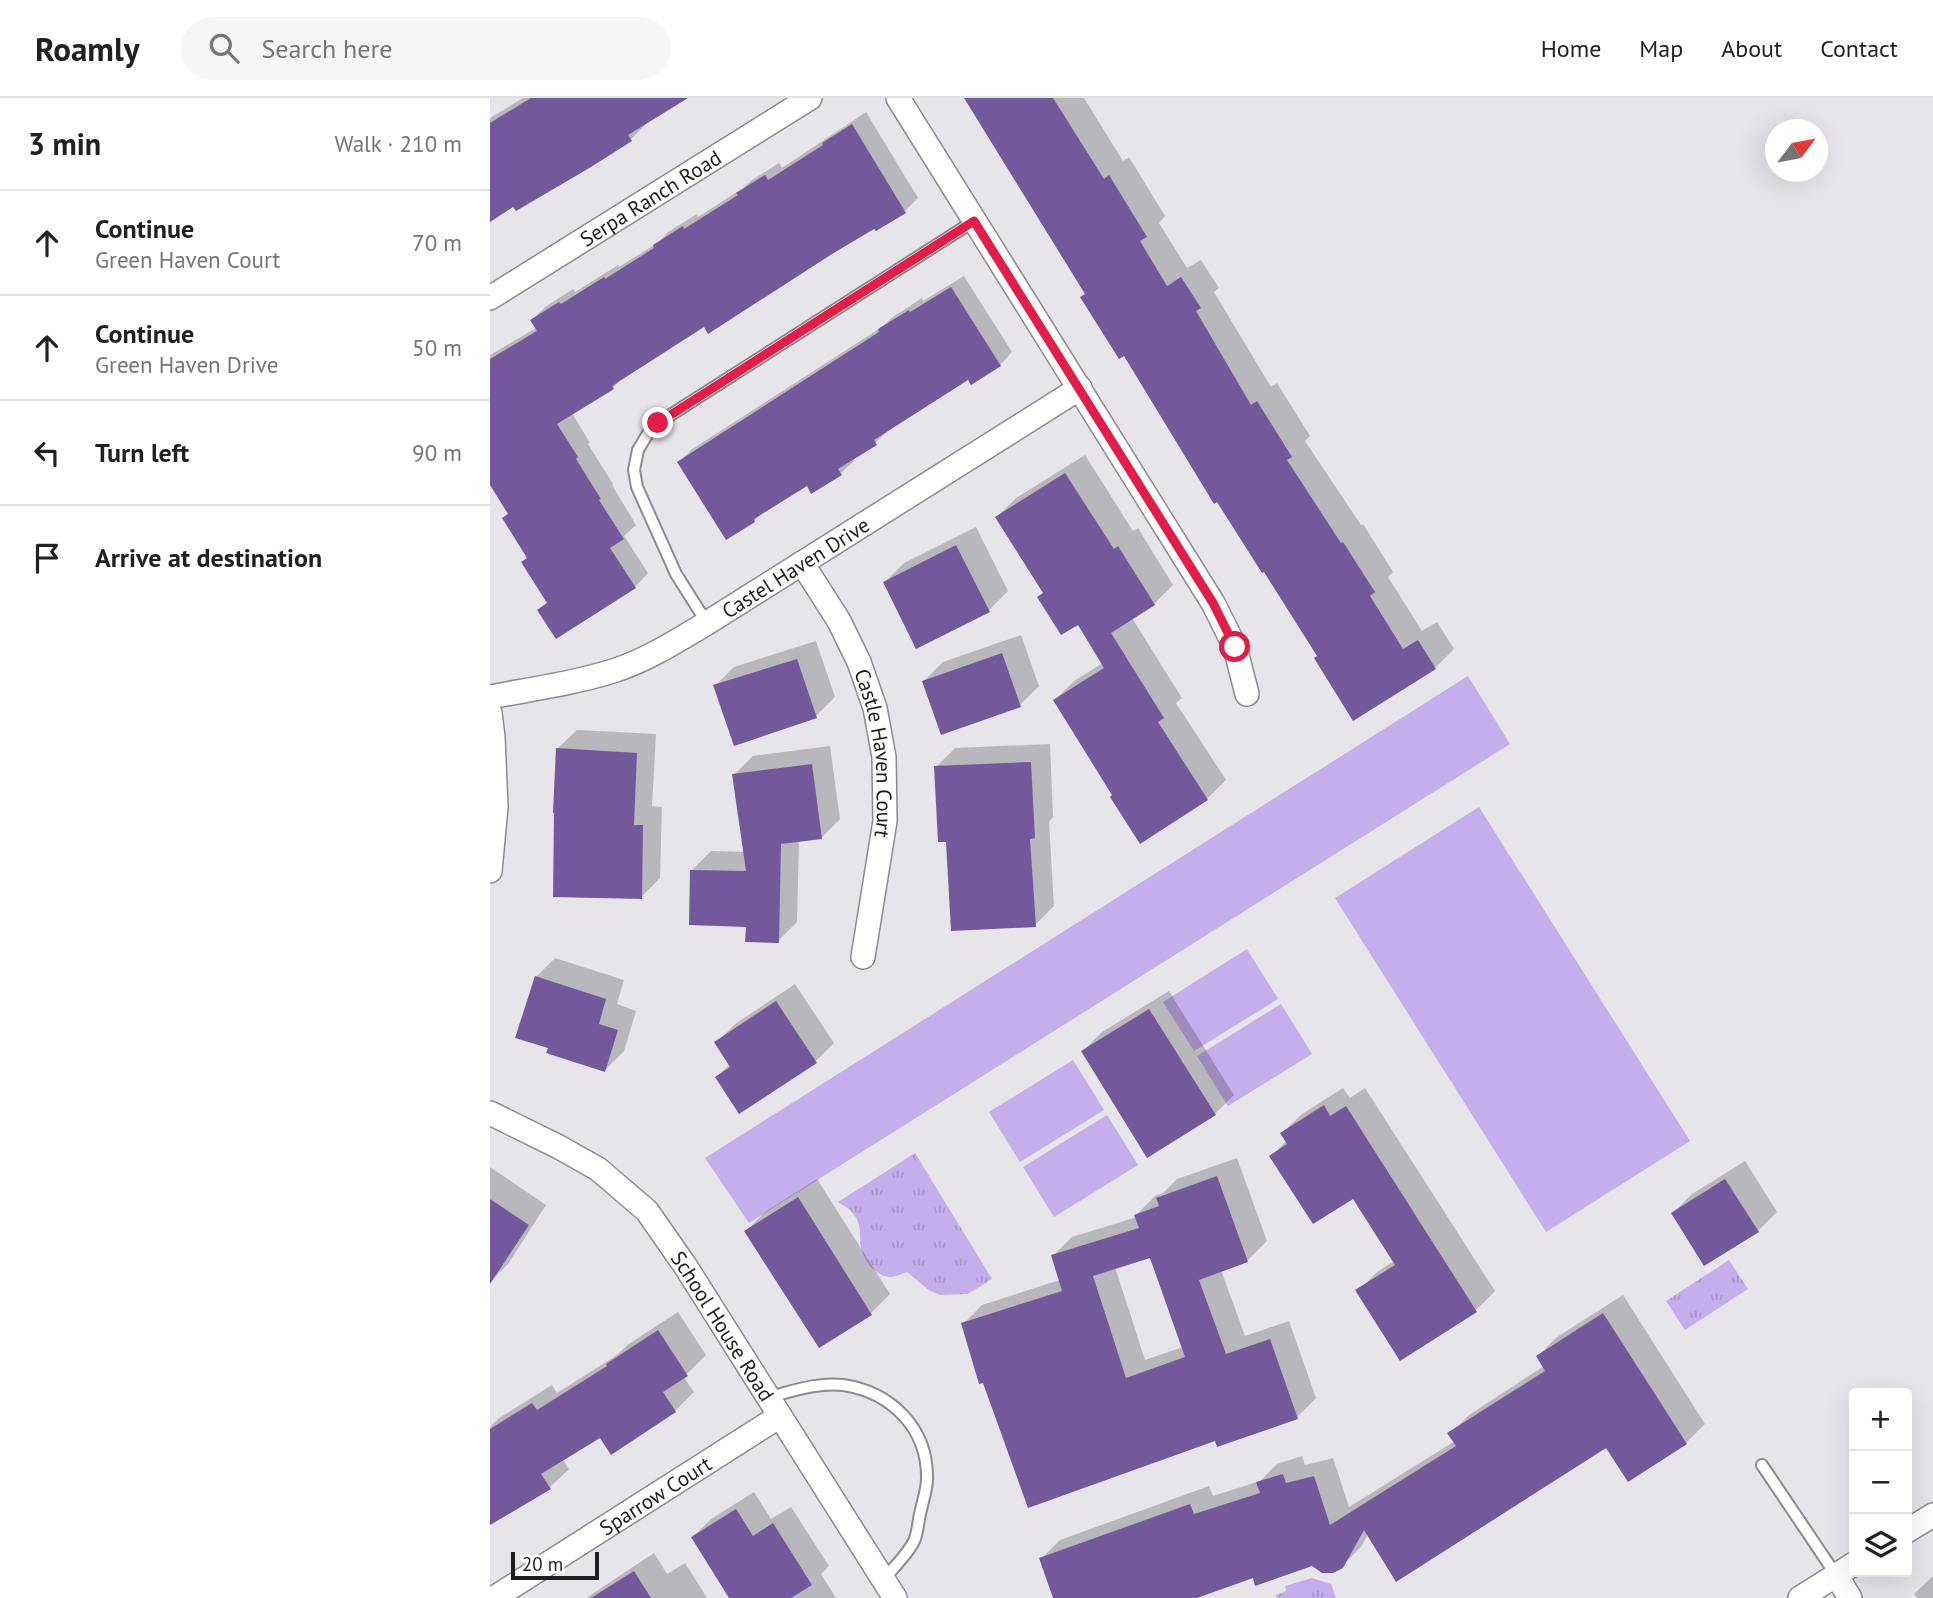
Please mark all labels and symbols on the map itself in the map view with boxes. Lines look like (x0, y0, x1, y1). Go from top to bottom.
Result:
north arrow (1765, 119, 1828, 182)
street label: Serpa Ranch Road (575, 144, 726, 252)
route end (642, 407, 673, 438)
street label: Castel Haven Drive (716, 511, 874, 624)
route start (1219, 631, 1250, 662)
street label: Castle Haven Court (849, 665, 899, 840)
street label: School House Road (665, 1245, 781, 1406)
street label: Sparrow Court (594, 1450, 716, 1541)
scale bar (511, 1549, 598, 1581)

